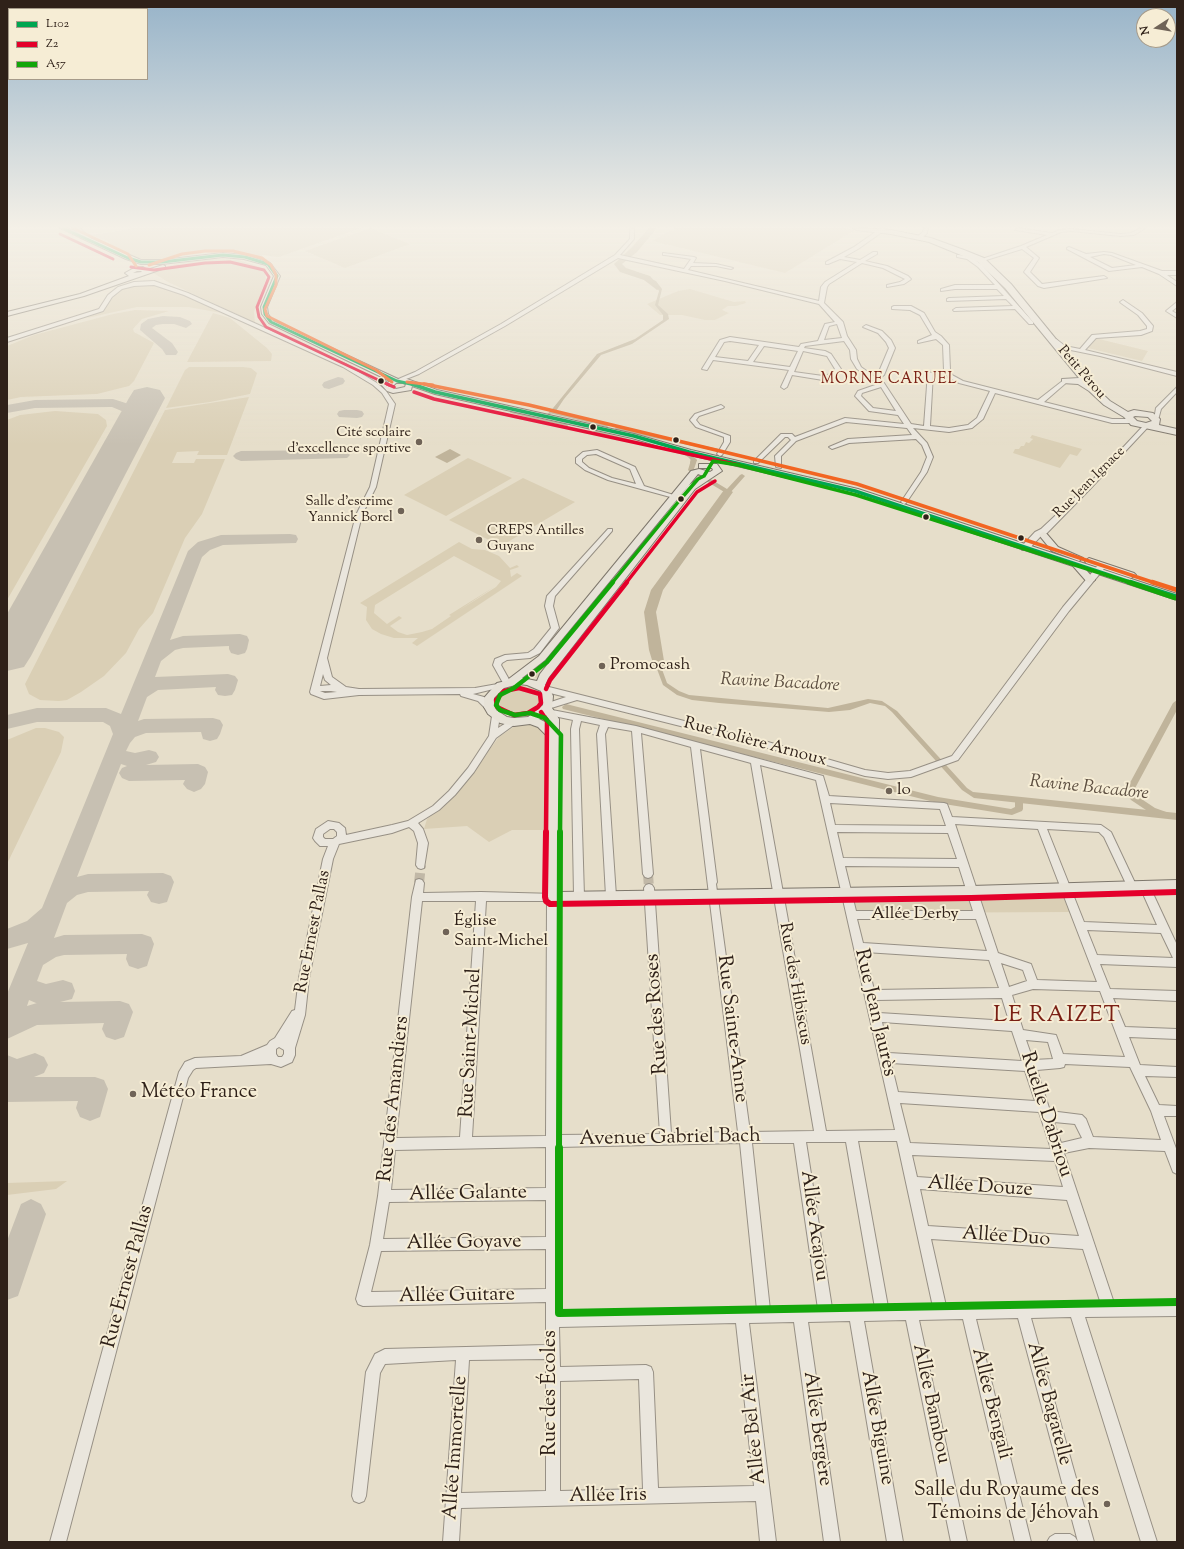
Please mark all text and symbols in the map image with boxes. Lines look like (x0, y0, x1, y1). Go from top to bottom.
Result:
legend (8, 8, 148, 80)
north arrow (1136, 8, 1176, 48)
text: L102 (46, 15, 69, 33)
text: N (1137, 24, 1154, 36)
text: Z2 (46, 35, 58, 53)
text: A57 (46, 55, 66, 73)
street label: Petit Pérou (1053, 343, 1109, 403)
district label: MORNE CARUEL (820, 371, 958, 389)
unlabelled marker (376, 376, 386, 386)
unlabelled marker (588, 422, 598, 432)
place label: Cité scolaire d'excellence sportive (288, 426, 411, 458)
unlabelled marker (671, 435, 681, 445)
marker: Cité scolaire d'excellence sportive (414, 437, 424, 447)
street label: Rue Jean Ignace (1051, 444, 1129, 522)
unlabelled marker (676, 494, 686, 504)
place label: Salle d'escrime Yannick Borel (305, 495, 393, 528)
marker: Salle d'escrime Yannick Borel (396, 506, 406, 516)
unlabelled marker (921, 512, 931, 522)
place label: CREPS Antilles Guyane (487, 524, 584, 556)
unlabelled marker (1016, 533, 1026, 543)
marker: CREPS Antilles Guyane (474, 535, 484, 545)
place label: Promocash (610, 656, 690, 676)
marker: Promocash (597, 661, 607, 671)
unlabelled marker (527, 669, 537, 679)
water label: Ravine Bacadore (720, 670, 840, 698)
street label: Rue Rolière Arnoux (681, 714, 829, 772)
water label: Ravine Bacadore (1028, 772, 1150, 806)
place label: lo (897, 781, 911, 801)
marker: lo (884, 786, 894, 796)
street label: Rue Ernest Pallas (292, 869, 336, 995)
street label: Allée Derby (871, 905, 959, 925)
place label: Église Saint-Michel (454, 912, 548, 952)
street label: Rue des Hibiscus (773, 921, 815, 1047)
marker: Église Saint-Michel (441, 927, 451, 937)
street label: Rue Jean Jaurès (848, 947, 900, 1079)
street label: Rue des Roses (642, 953, 674, 1075)
street label: Rue Sainte-Anne (710, 954, 752, 1104)
street label: Rue Saint-Michel (456, 968, 488, 1118)
district label: LE RAIZET (993, 1003, 1121, 1031)
street label: Rue des Amandiers (374, 1015, 416, 1183)
street label: Ruelle Dabriou (1013, 1049, 1077, 1181)
place label: Météo France (141, 1082, 257, 1106)
marker: Météo France (128, 1089, 138, 1099)
street label: Avenue Gabriel Bach (579, 1125, 761, 1153)
street label: Allée Acajou (793, 1169, 833, 1283)
street label: Allée Douze (927, 1172, 1033, 1204)
street label: Allée Galante (409, 1182, 527, 1208)
street label: Rue Ernest Pallas (98, 1203, 160, 1351)
street label: Allée Duo (961, 1223, 1051, 1253)
street label: Allée Goyave (406, 1231, 522, 1257)
street label: Allée Guitare (399, 1284, 515, 1310)
street label: Rue des Écoles (540, 1330, 564, 1456)
street label: Allée Bagatelle (1020, 1340, 1076, 1468)
street label: Allée Bambou (906, 1342, 954, 1466)
street label: Allée Bengali (965, 1346, 1015, 1462)
street label: Allée Biguine (854, 1369, 898, 1487)
street label: Allée Bergère (796, 1370, 836, 1488)
street label: Allée Bel Air (737, 1373, 773, 1485)
street label: Allée Immortelle (440, 1375, 474, 1521)
place label: Salle du Royaume des Témoins de Jéhovah (914, 1480, 1099, 1527)
street label: Allée Iris (569, 1484, 647, 1510)
marker: Salle du Royaume des Témoins de Jéhovah (1102, 1499, 1112, 1509)

